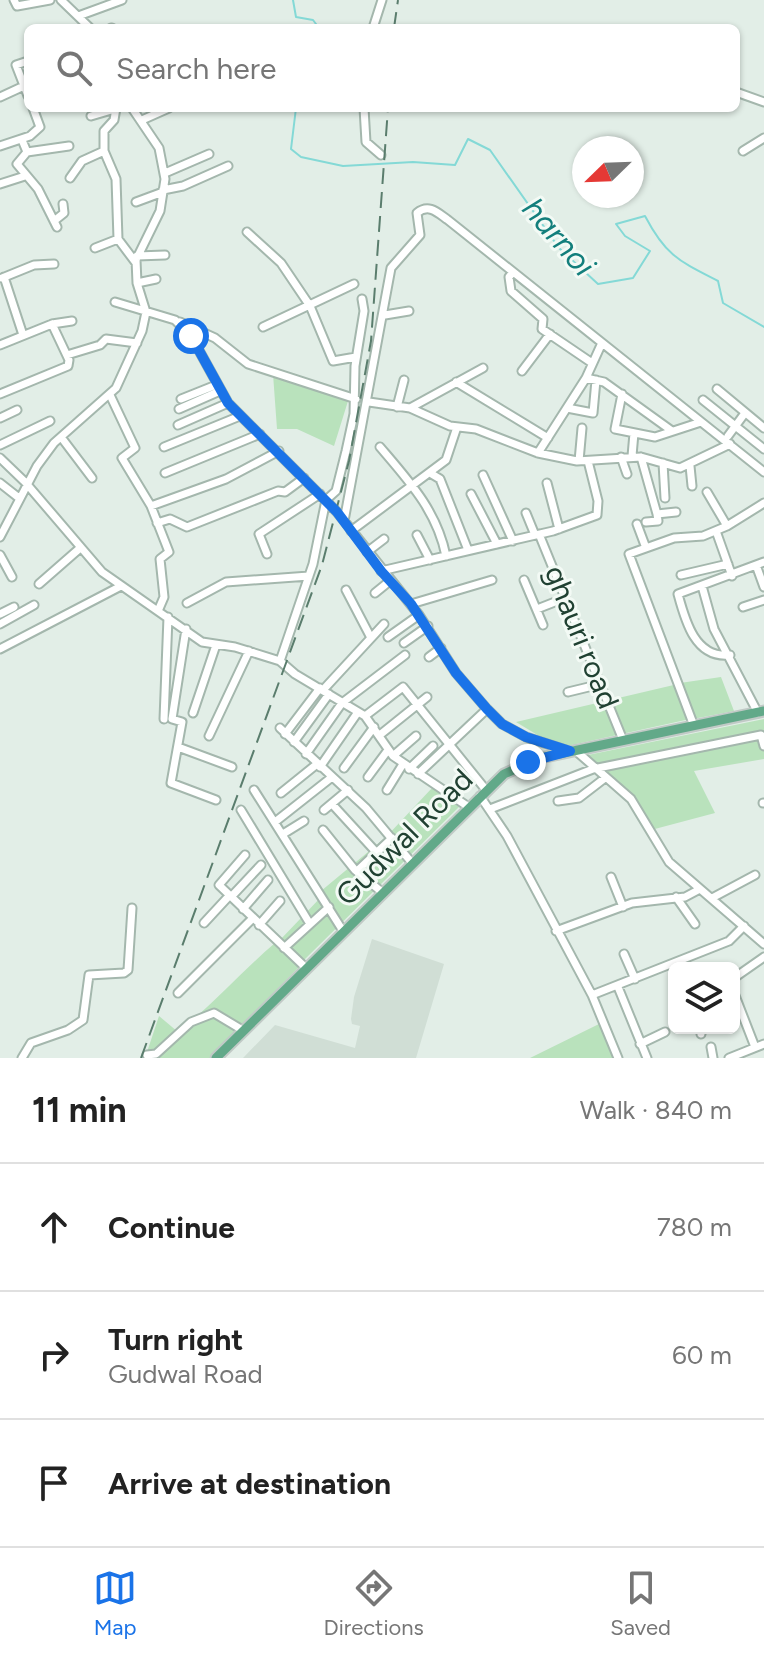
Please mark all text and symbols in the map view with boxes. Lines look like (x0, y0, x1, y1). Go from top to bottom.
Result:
search box (24, 24, 740, 112)
icon: search (52, 46, 96, 90)
text: Search here (116, 50, 276, 87)
north arrow (572, 136, 644, 208)
water label: harnoi (515, 190, 604, 284)
route start (173, 318, 209, 354)
street label: ghauri road (537, 560, 627, 714)
route end (510, 744, 546, 780)
street label: Gudwal Road (328, 761, 480, 913)
map controls (668, 962, 740, 1034)
button: layers (668, 962, 740, 1034)
text: 11 min (32, 1090, 127, 1131)
text: Walk · 840 m (580, 1094, 732, 1126)
icon: ahead (32, 1205, 76, 1249)
text: Continue (108, 1209, 235, 1246)
text: 780 m (657, 1211, 732, 1243)
text: Turn right (108, 1321, 243, 1358)
icon: right (32, 1333, 76, 1377)
text: 60 m (672, 1339, 732, 1371)
text: Gudwal Road (108, 1358, 263, 1390)
icon: arrive (32, 1461, 76, 1505)
text: Arrive at destination (108, 1465, 391, 1502)
tab: Map (93, 1566, 137, 1641)
tab: Directions (324, 1566, 424, 1641)
tab: Saved (610, 1566, 671, 1641)

